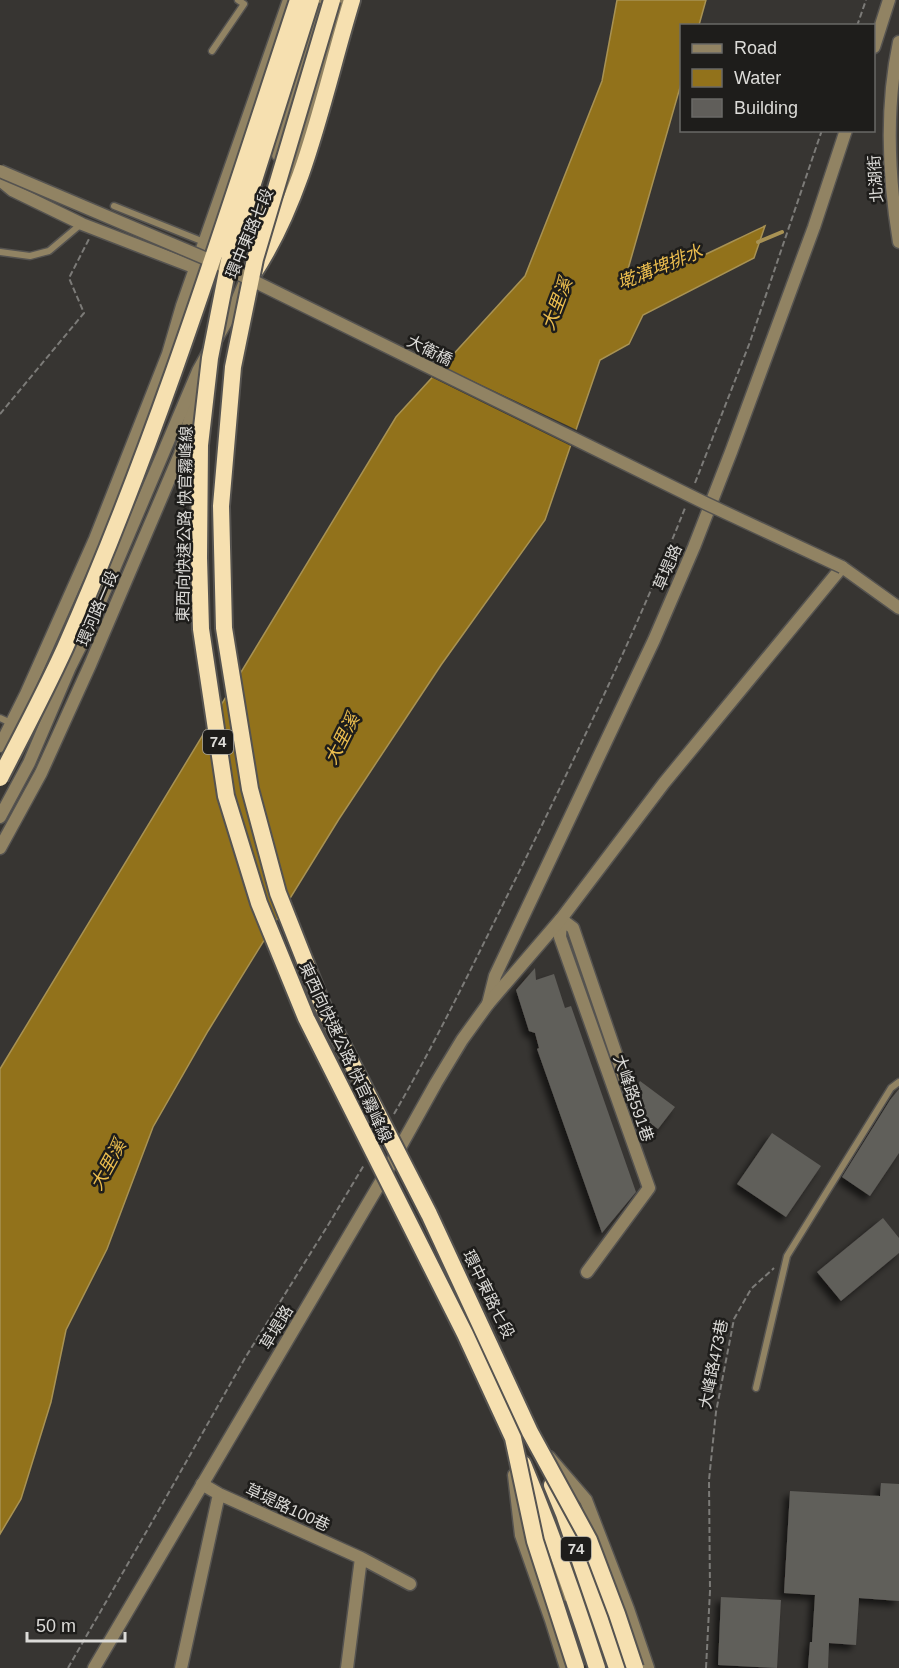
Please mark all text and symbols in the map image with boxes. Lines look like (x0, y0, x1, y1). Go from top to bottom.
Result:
legend (680, 24, 875, 132)
text: Road (734, 38, 777, 58)
text: Water (734, 68, 781, 88)
text: Building (734, 98, 798, 118)
street label: 北湖街 (865, 154, 886, 204)
street label: 環中東路七段 (223, 186, 276, 281)
water label: 墘溝埤排水 (615, 240, 706, 293)
water label: 大里溪 (538, 272, 577, 333)
street label: 大衛橋 (404, 332, 455, 369)
street label: 東西向快速公路 快官霧峰線 (174, 426, 195, 622)
street label: 草堤路 (650, 542, 685, 593)
street label: 環河路一段 (74, 568, 121, 648)
water label: 大里溪 (321, 708, 365, 768)
road number: 74 (203, 730, 233, 754)
street label: 東西向快速公路 快官霧峰線 (296, 960, 395, 1145)
street label: 大峰路591巷 (611, 1053, 656, 1144)
water label: 大里溪 (86, 1134, 131, 1193)
street label: 環中東路七段 (460, 1247, 517, 1341)
street label: 草堤路 (257, 1302, 296, 1352)
street label: 大峰路473巷 (696, 1318, 730, 1410)
street label: 草堤路100巷 (243, 1481, 332, 1534)
road number: 74 (561, 1537, 591, 1561)
scale bar (27, 1605, 124, 1643)
text: 50 m (36, 1616, 76, 1636)

